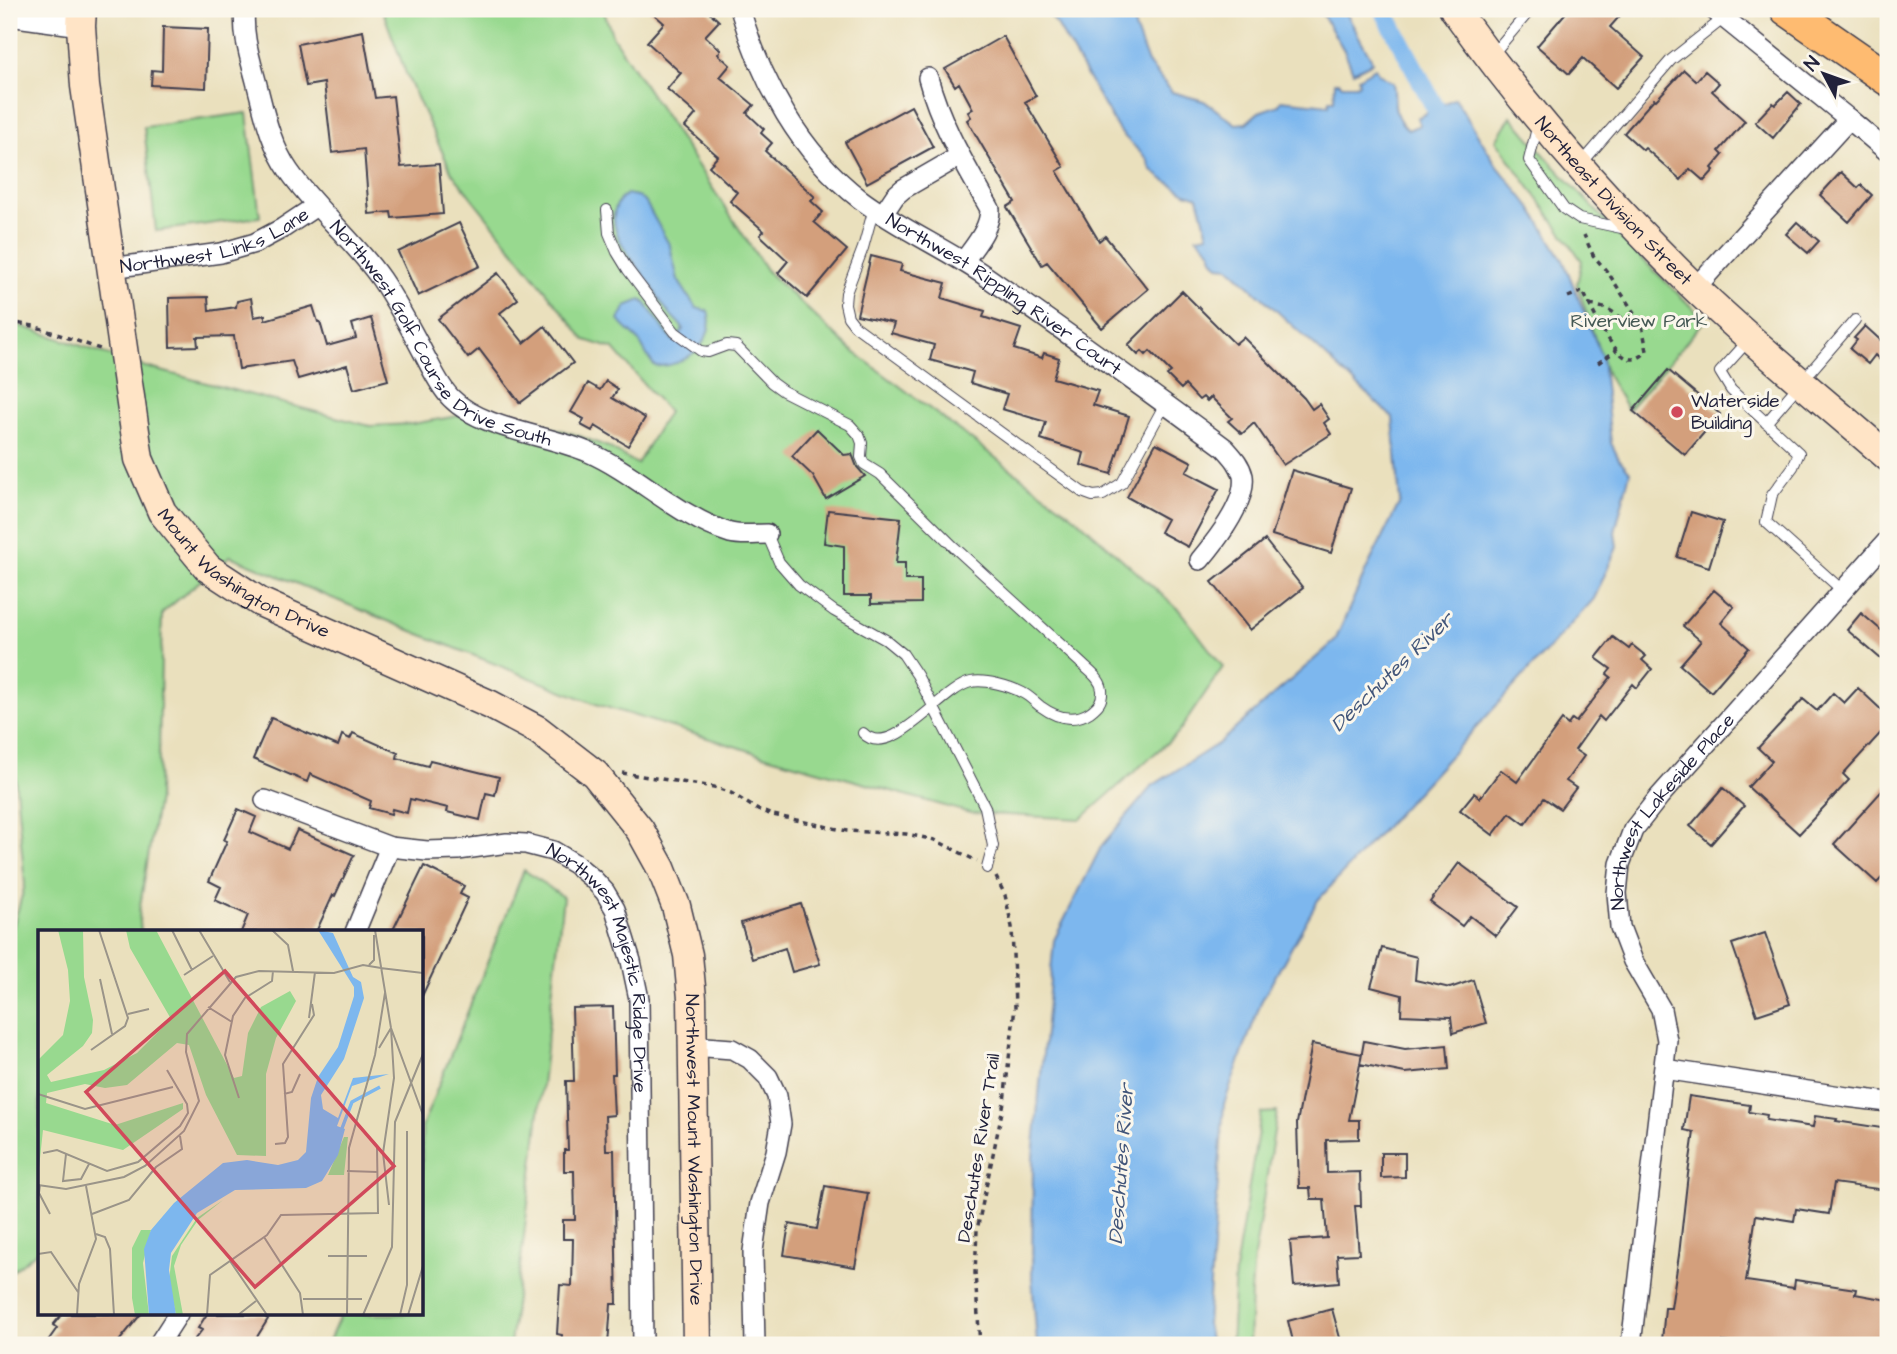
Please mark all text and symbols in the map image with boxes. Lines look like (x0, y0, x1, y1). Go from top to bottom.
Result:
north arrow (1788, 38, 1858, 108)
text: N (1798, 50, 1826, 77)
street label: Northeast Division Street (1529, 110, 1699, 292)
street label: Northwest Links Lane (118, 201, 314, 280)
street label: Northwest Rippling River Court (881, 206, 1128, 382)
street label: Northwest Golf Course Drive South (324, 214, 555, 453)
park label: Riverview Park (1571, 308, 1708, 335)
place label: Waterside Building (1691, 388, 1779, 438)
marker: Waterside Building (1669, 404, 1685, 420)
street label: Mount Washington Drive (151, 502, 334, 645)
water label: Deschutes River (1324, 604, 1462, 738)
street label: Northwest Lakeside Place (1603, 707, 1741, 911)
street label: Northwest Majestic Ridge Drive (541, 836, 654, 1093)
inset map (38, 930, 424, 1316)
street label: Northwest Mount Washington Drive (678, 994, 710, 1306)
street label: Deschutes River Trail (951, 1052, 1007, 1244)
water label: Deschutes River (1101, 1080, 1141, 1245)

